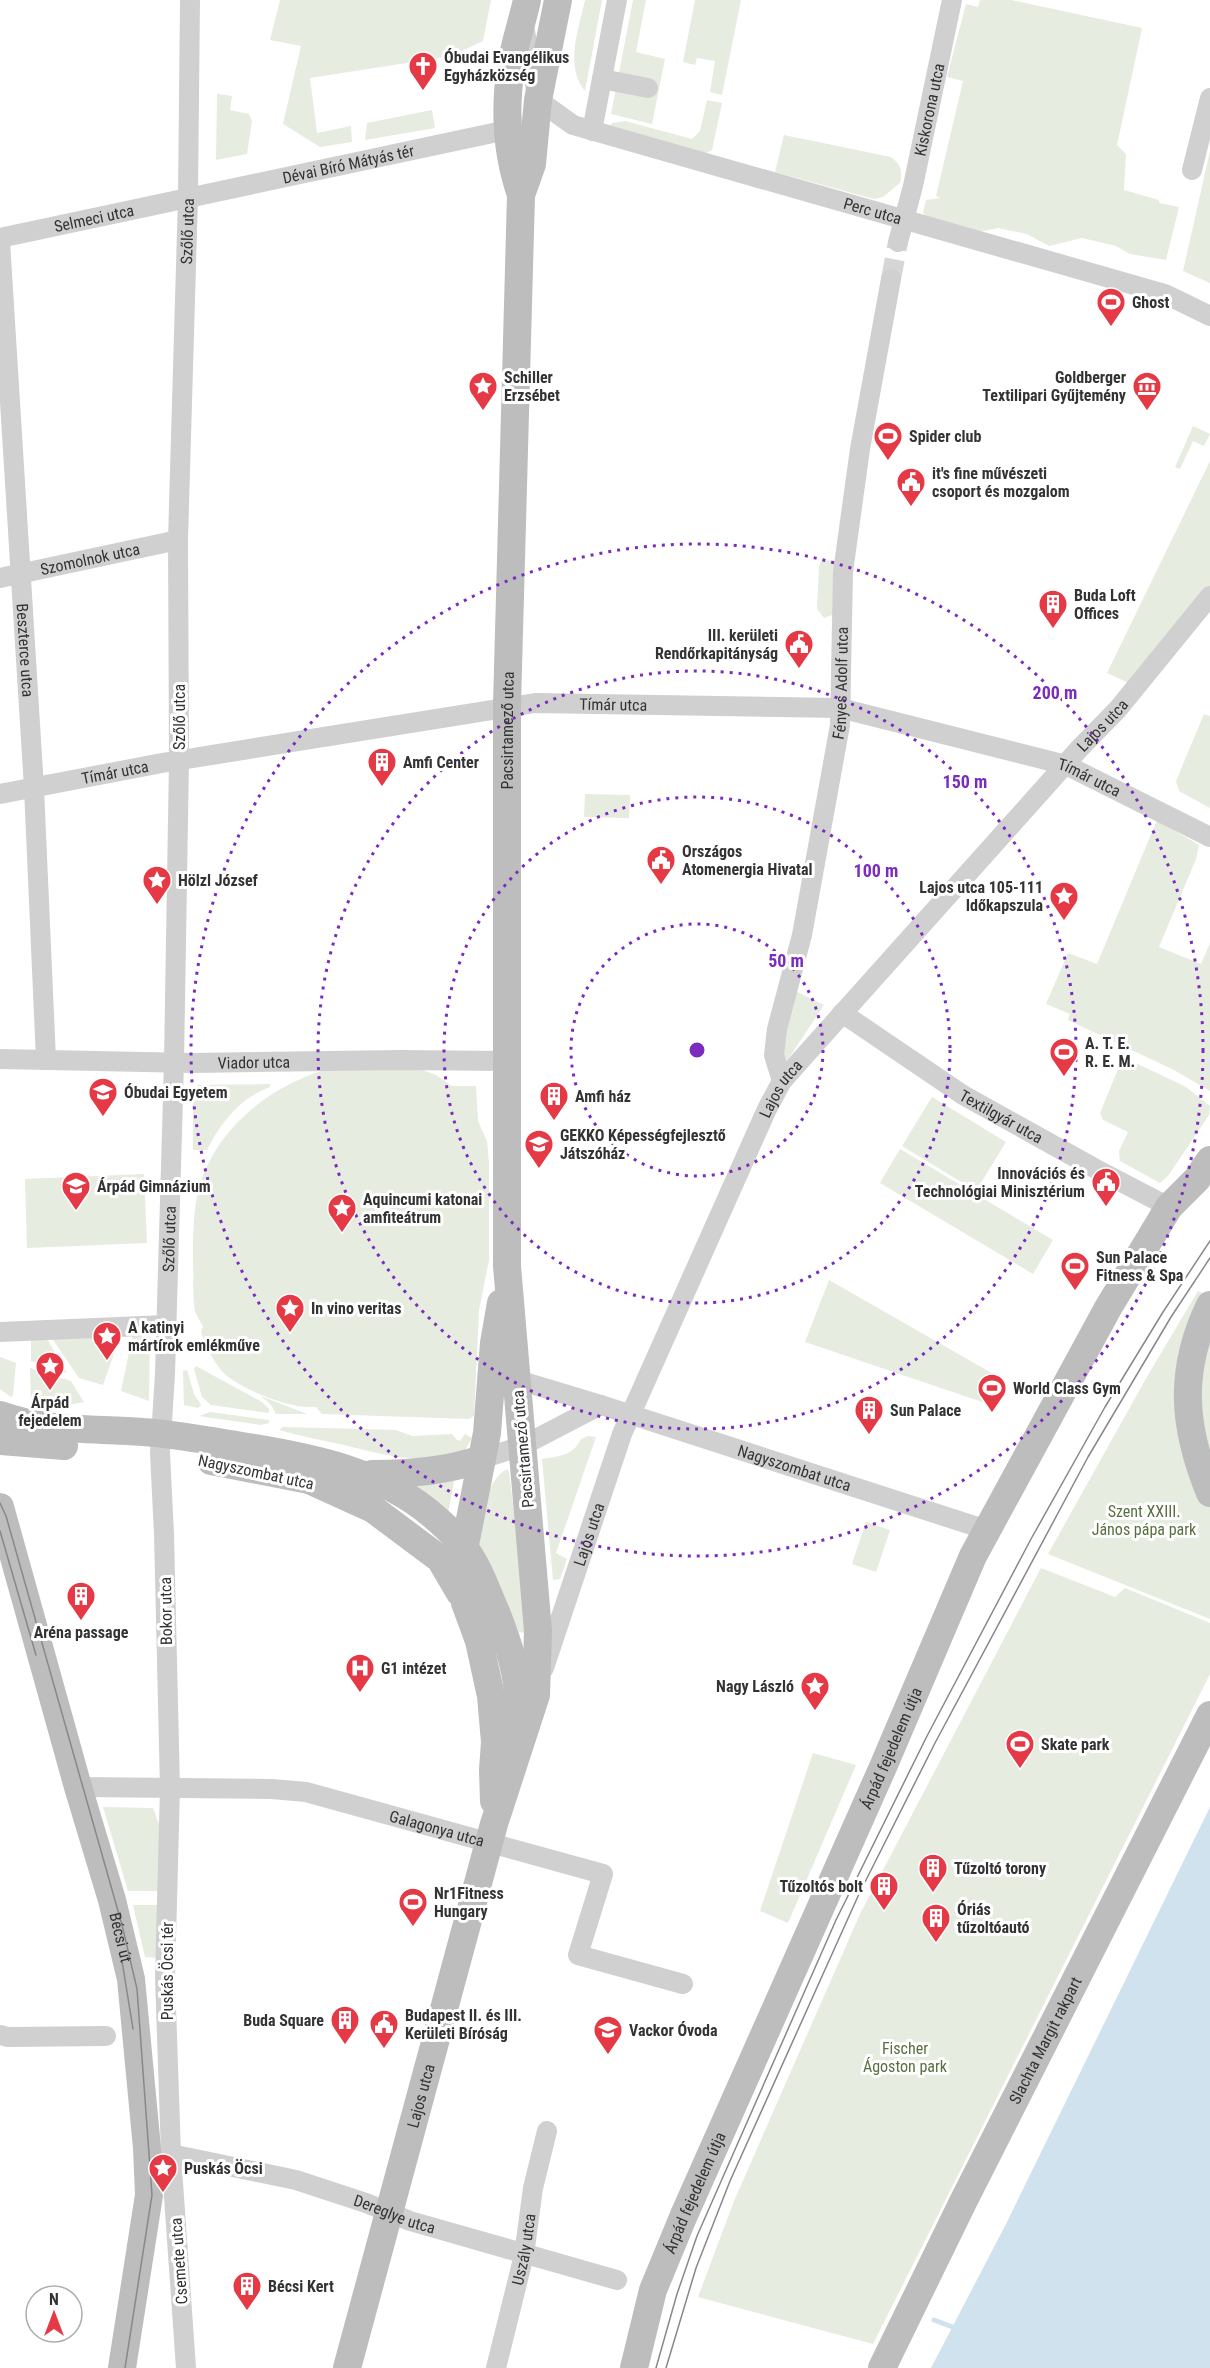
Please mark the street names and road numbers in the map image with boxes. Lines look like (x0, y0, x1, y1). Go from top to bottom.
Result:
street label: Kiskorona utca (910, 62, 948, 158)
street label: Dévai Bíró Mátyás tér (281, 141, 416, 187)
street label: Perc utca (841, 193, 904, 228)
street label: Szőlő utca (177, 198, 197, 265)
street label: Selmeci utca (52, 200, 136, 236)
street label: Szomolnok utca (39, 539, 141, 579)
street label: Beszterce utca (13, 603, 38, 698)
street label: Fényes Adolf utca (828, 626, 851, 741)
street label: Pacsirtamező utca (498, 671, 517, 790)
street label: Szőlő utca (170, 684, 189, 750)
street label: Tímár utca (579, 694, 647, 714)
street label: Lajos utca (1073, 695, 1132, 755)
street label: Tímár utca (1056, 754, 1124, 800)
street label: Tímár utca (80, 756, 150, 788)
street label: Viador utca (218, 1052, 290, 1072)
street label: Lajos utca (755, 1056, 806, 1120)
street label: Textilgyár utca (956, 1086, 1046, 1147)
street label: Szőlő utca (158, 1206, 179, 1272)
street label: Pacsirtamező utca (508, 1389, 538, 1509)
street label: Nagyszombat utca (735, 1440, 853, 1495)
street label: Nagyszombat utca (196, 1450, 316, 1494)
street label: Lajos utca (569, 1500, 608, 1568)
street label: Bokor utca (156, 1577, 176, 1645)
street label: Árpád fejedelem útja (856, 1684, 925, 1812)
street label: Galagonya utca (387, 1806, 487, 1850)
street label: Bécsi út (106, 1910, 136, 1964)
street label: Puskás Öcsi tér (158, 1922, 177, 2020)
street label: Slachta Margit rakpart (1005, 1973, 1085, 2107)
street label: Lajos utca (403, 2062, 438, 2130)
street label: Árpád fejedelem útja (660, 2129, 729, 2256)
street label: Dereglye utca (351, 2190, 438, 2237)
street label: Uszály utca (507, 2212, 539, 2287)
street label: Csemete utca (166, 2217, 192, 2305)

